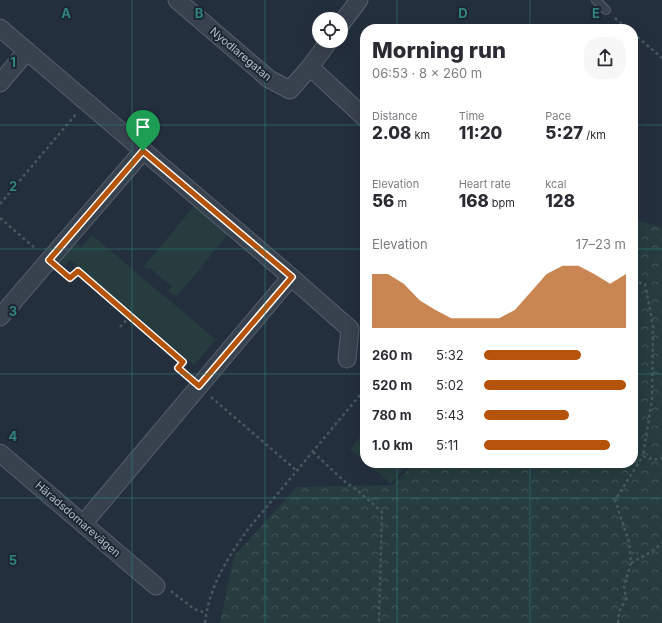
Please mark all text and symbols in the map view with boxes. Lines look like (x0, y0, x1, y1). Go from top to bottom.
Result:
text: A (61, 5, 71, 21)
text: B (195, 5, 204, 21)
text: D (458, 5, 468, 21)
text: E (592, 5, 600, 21)
map controls (312, 12, 348, 48)
button: locate (312, 12, 348, 48)
street label: Nyodlaregatan (207, 24, 275, 84)
text: Morning run (372, 37, 506, 63)
button: share (584, 37, 626, 79)
text: 1 (10, 54, 16, 70)
text: 06:53 · 8 × 260 m (372, 65, 482, 81)
text: Distance (372, 109, 417, 123)
text: Time (459, 109, 484, 123)
text: Pace (545, 109, 571, 123)
pin (126, 110, 160, 151)
icon: arrive (132, 116, 154, 138)
text: 2.08 (372, 123, 411, 143)
text: 11:20 (459, 123, 502, 143)
text: 5:27 (545, 123, 583, 143)
text: km (411, 128, 430, 142)
text: /km (583, 128, 606, 142)
text: Elevation (372, 177, 419, 191)
text: Heart rate (459, 177, 511, 191)
text: kcal (545, 177, 566, 191)
text: 2 (9, 178, 17, 194)
text: 56 (372, 191, 394, 211)
text: 168 (459, 191, 489, 211)
text: 128 (545, 191, 575, 211)
text: m (394, 196, 407, 210)
text: bpm (489, 196, 515, 210)
text: Elevation (372, 236, 428, 252)
text: 17–23 m (576, 236, 626, 252)
text: 3 (9, 303, 17, 319)
text: 260 m (372, 347, 412, 363)
text: 5:32 (436, 347, 464, 363)
text: 520 m (372, 377, 412, 393)
text: 5:02 (436, 377, 464, 393)
text: 780 m (372, 407, 412, 423)
text: 5:43 (436, 407, 464, 423)
text: 4 (9, 428, 18, 444)
text: 1.0 km (372, 437, 413, 453)
text: 5:11 (436, 437, 458, 453)
street label: Häradsdomarevägen (32, 478, 124, 560)
text: 5 (9, 552, 17, 568)

